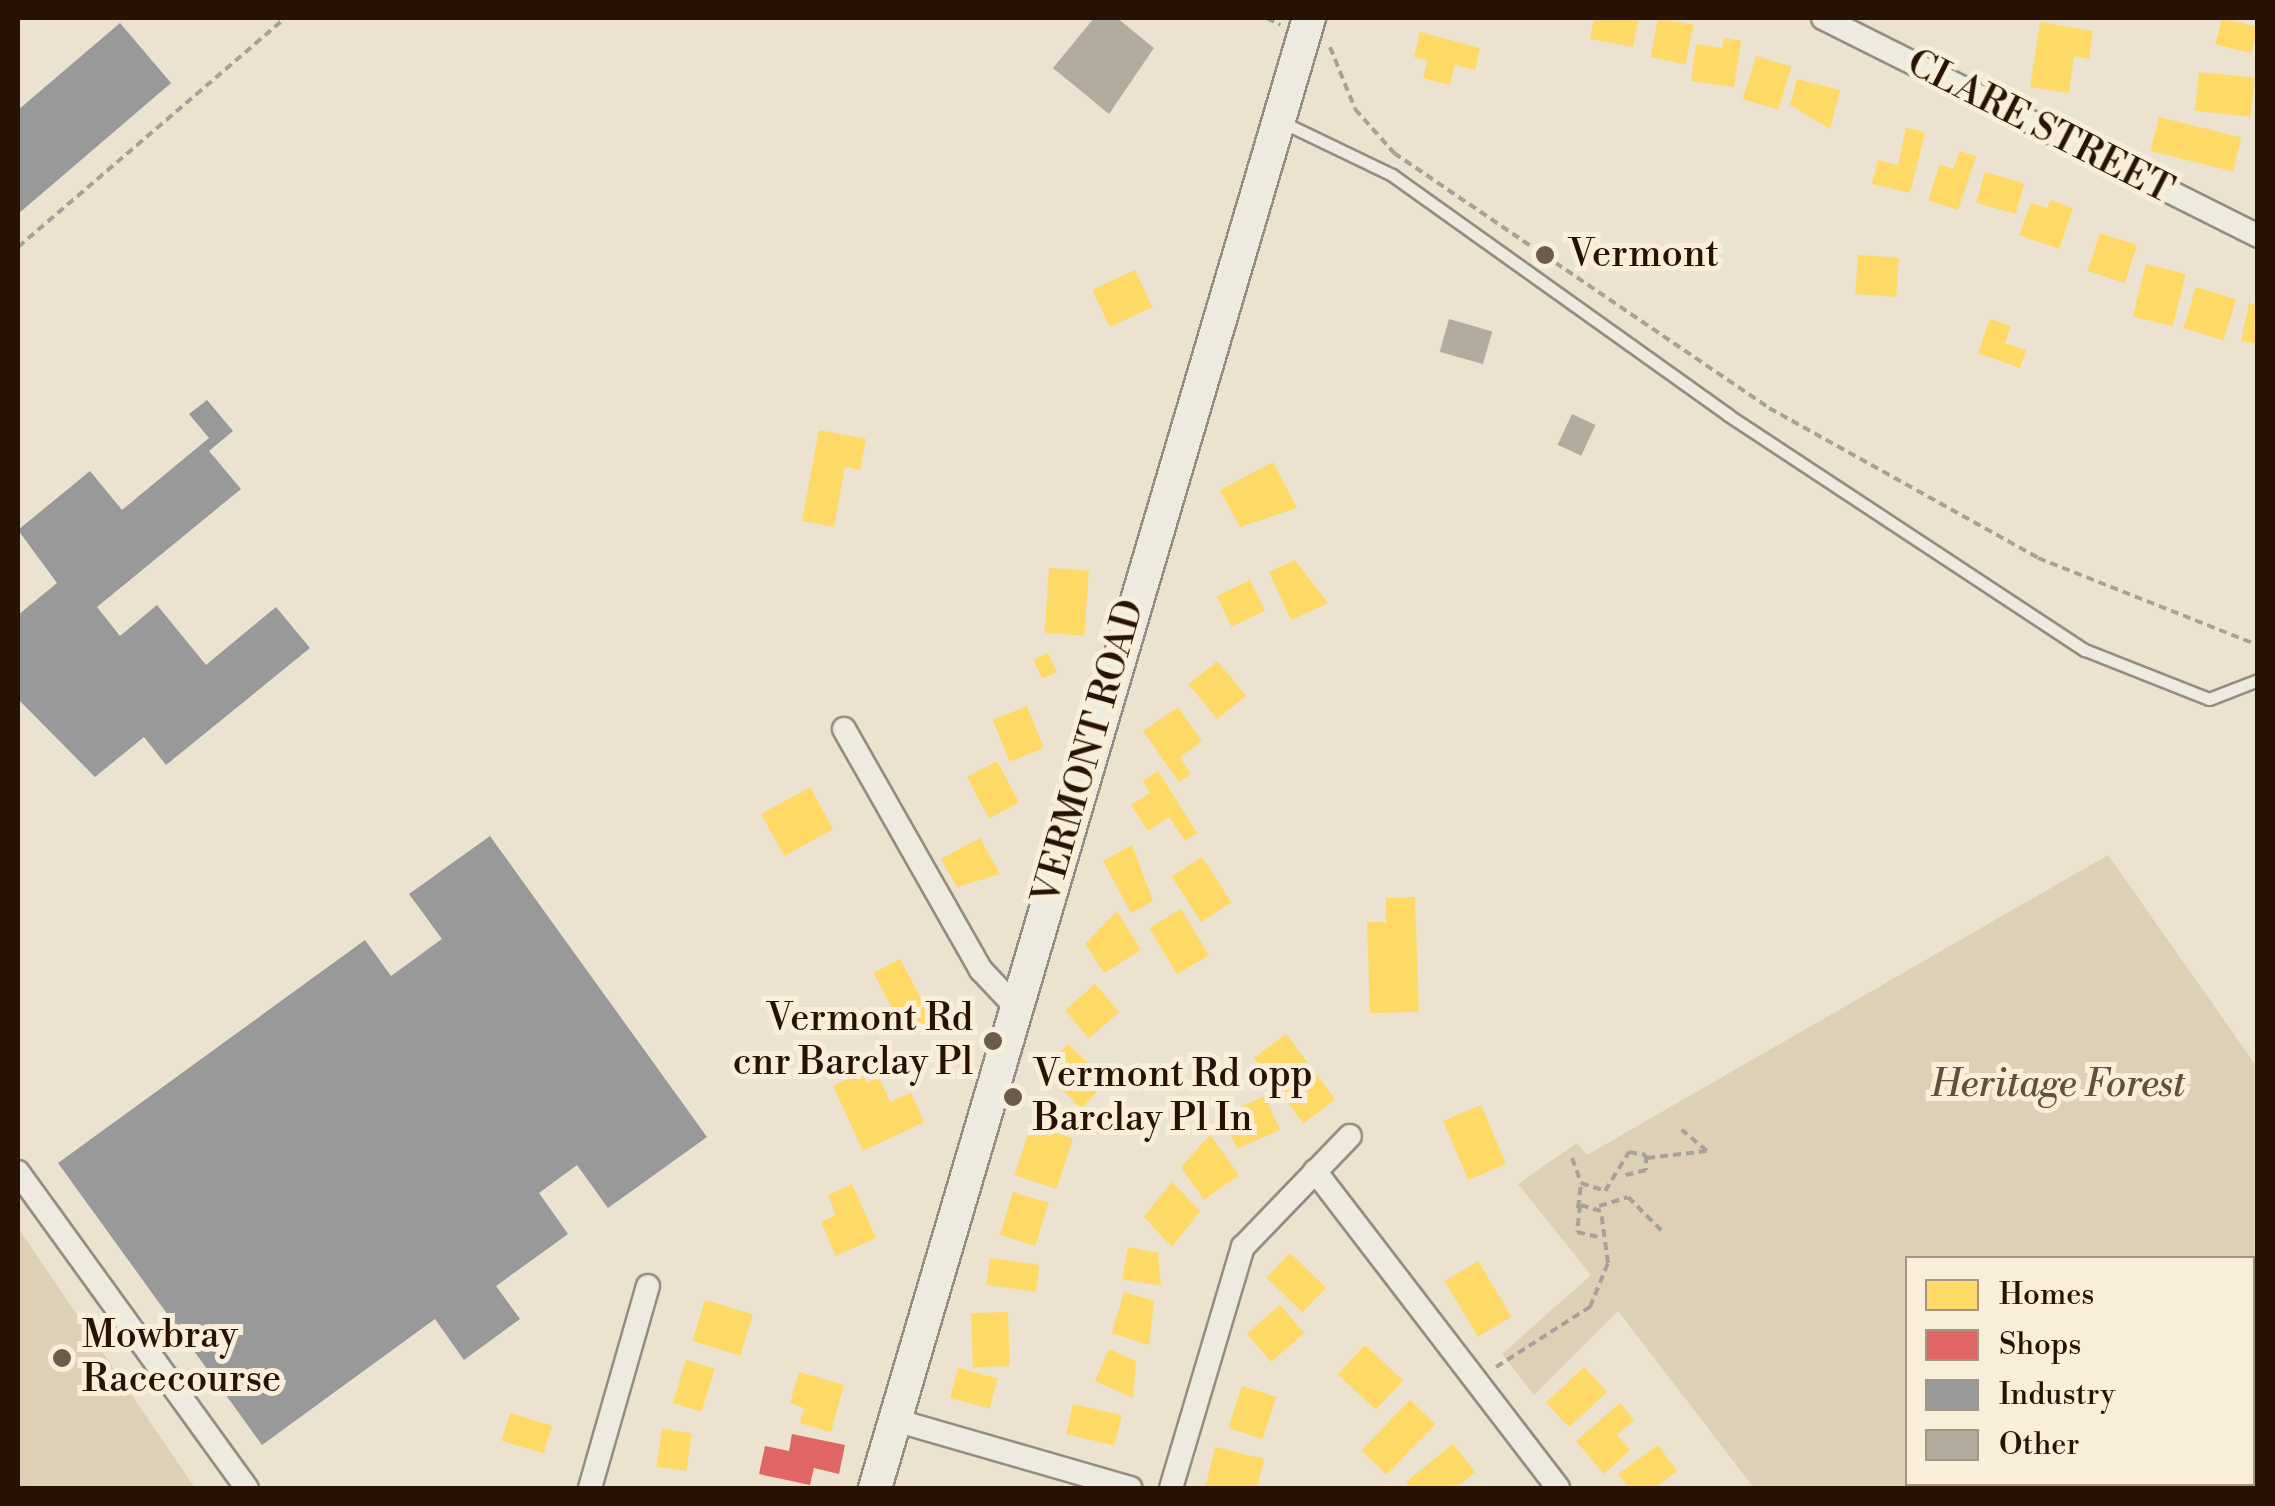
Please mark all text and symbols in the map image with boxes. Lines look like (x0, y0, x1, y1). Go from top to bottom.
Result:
street label: CLARE STREET (1899, 40, 2181, 214)
place label: Vermont (1568, 232, 1719, 278)
marker: Vermont (1532, 242, 1558, 268)
street label: VERMONT ROAD (1024, 595, 1154, 909)
place label: Vermont Rd cnr Barclay Pl (732, 996, 973, 1086)
marker: Vermont Rd cnr Barclay Pl (982, 1030, 1004, 1052)
place label: Vermont Rd opp Barclay Pl In (1033, 1052, 1313, 1142)
park label: Heritage Forest (1931, 1062, 2185, 1108)
marker: Vermont Rd opp Barclay Pl In (1002, 1086, 1024, 1108)
legend (1905, 1256, 2255, 1486)
text: Homes (1999, 1276, 2094, 1314)
place label: Mowbray Racecourse (82, 1313, 281, 1402)
text: Shops (1999, 1326, 2081, 1364)
marker: Mowbray Racecourse (51, 1347, 73, 1369)
text: Industry (1999, 1376, 2115, 1414)
text: Other (1999, 1426, 2079, 1464)

